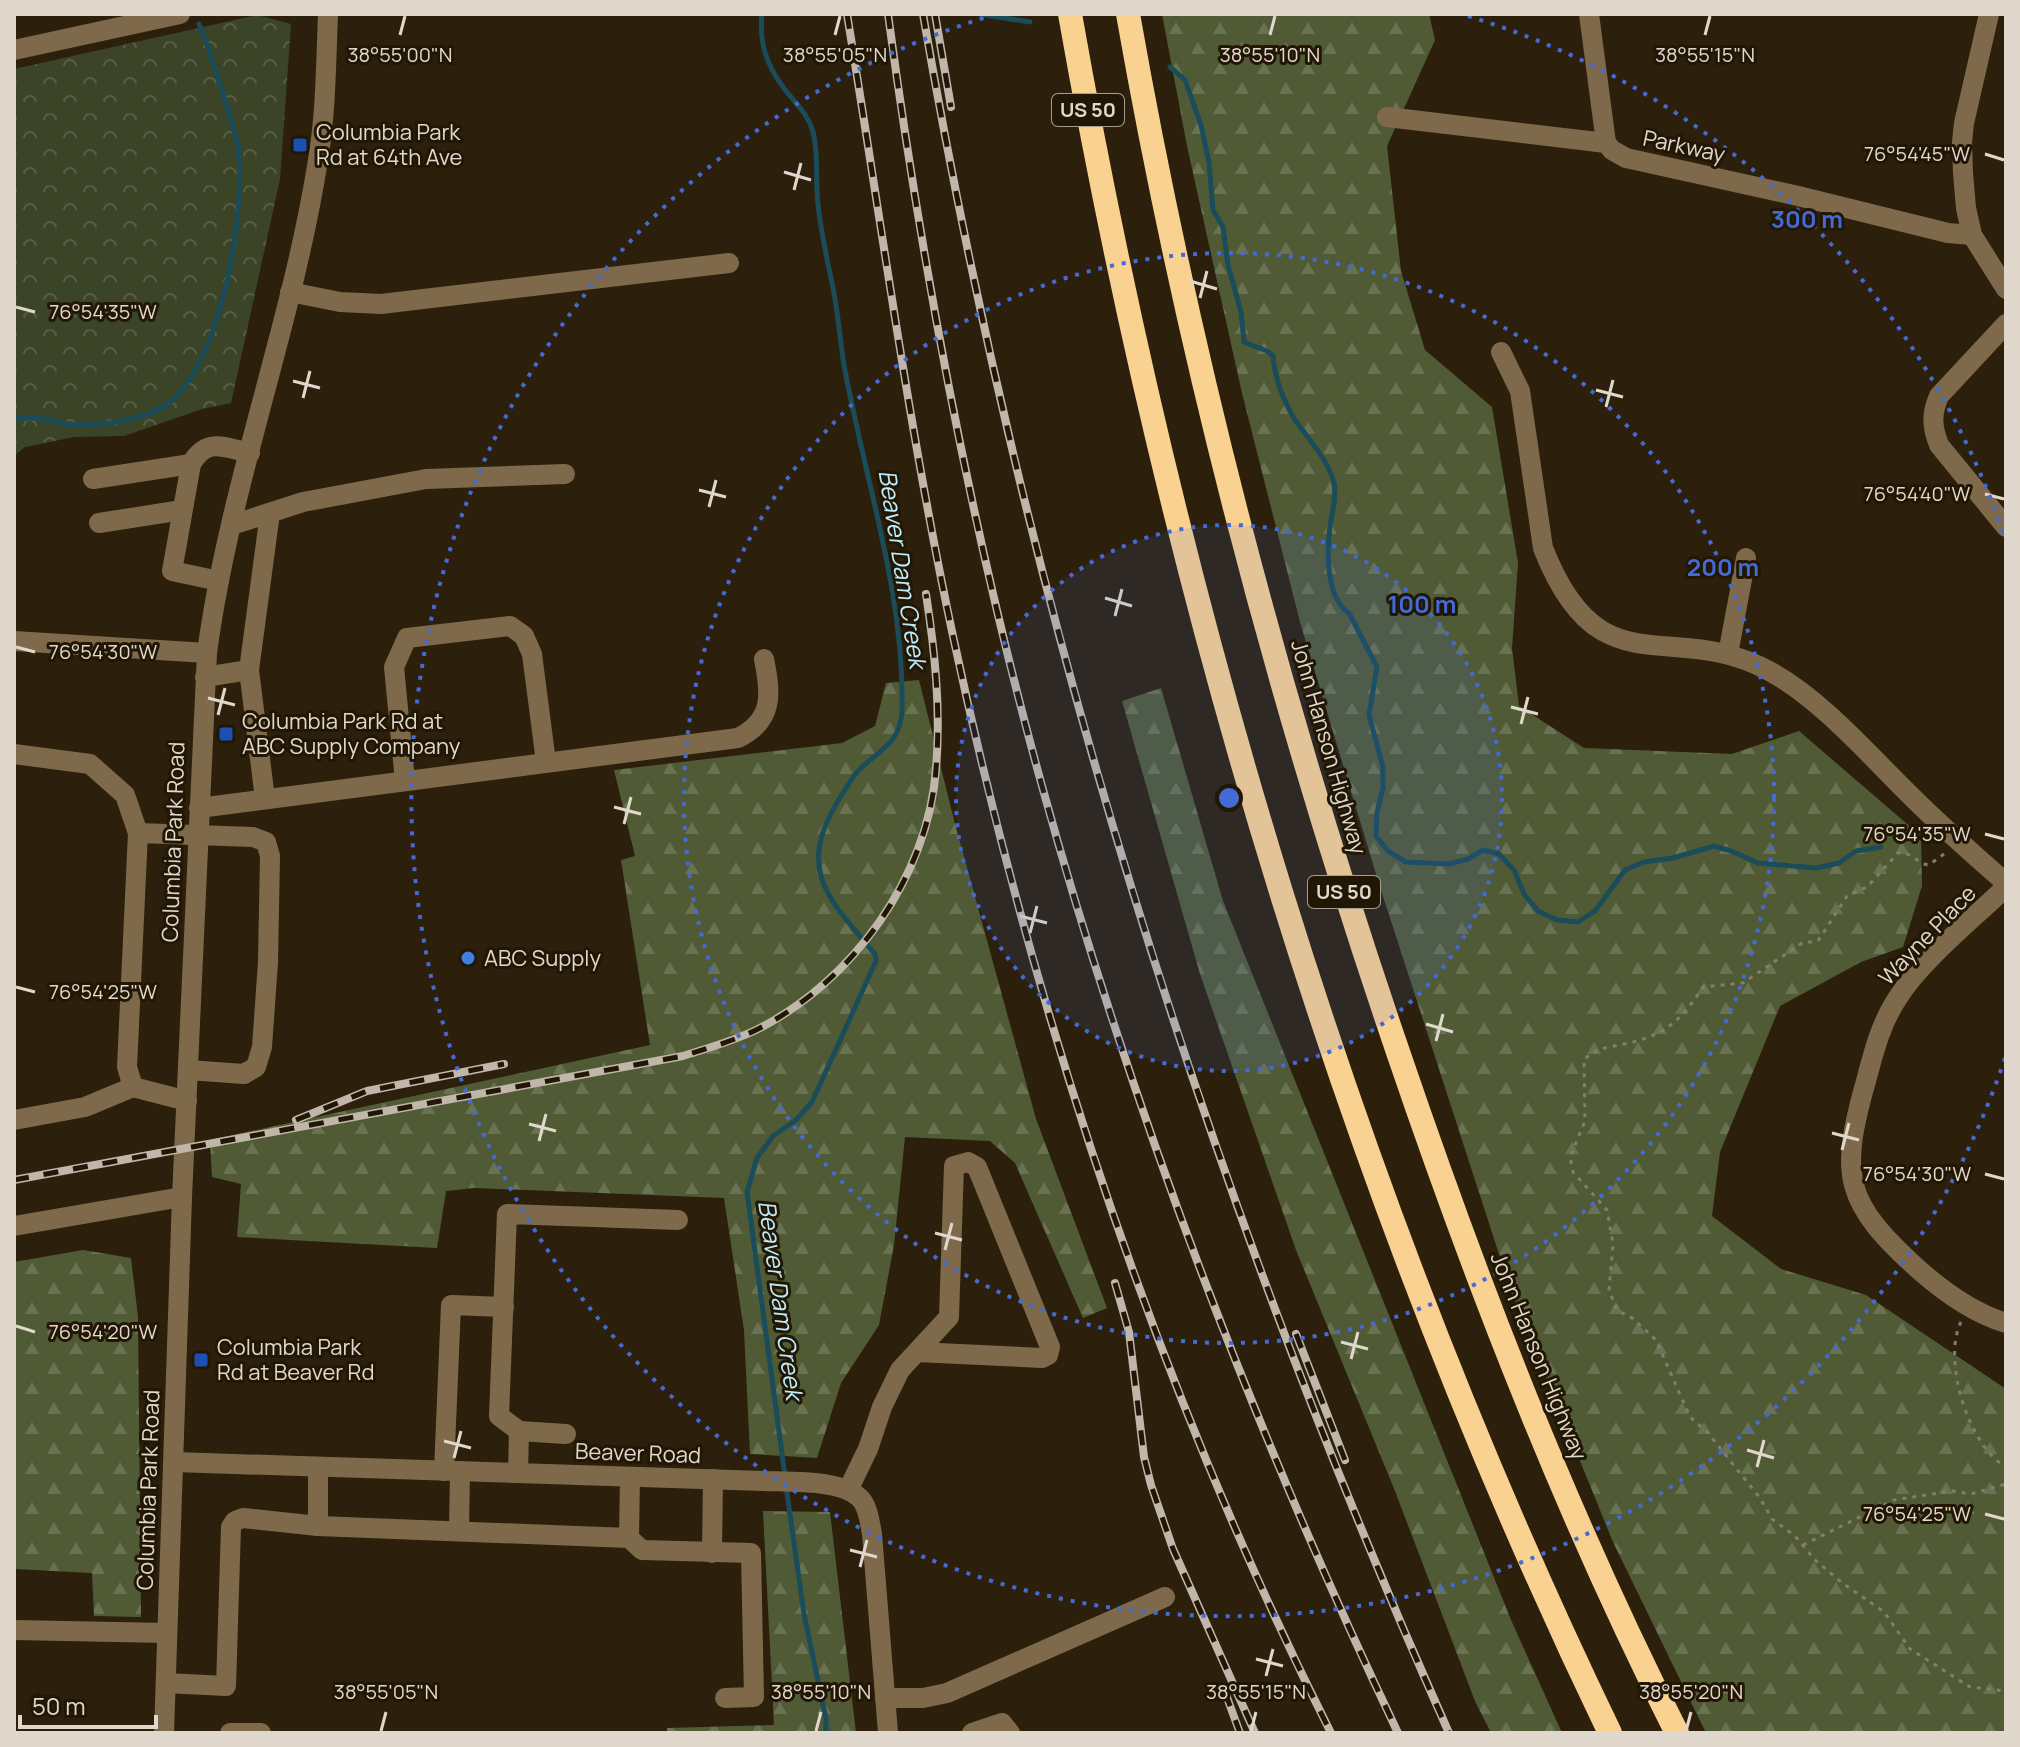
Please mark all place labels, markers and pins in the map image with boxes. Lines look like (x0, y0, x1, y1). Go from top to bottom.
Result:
place label: Columbia Park Rd at 64th Ave (316, 117, 462, 172)
marker: Columbia Park Rd at 64th Ave (291, 136, 309, 154)
place label: Columbia Park Rd at ABC Supply Company (242, 706, 461, 761)
marker: Columbia Park Rd at ABC Supply Company (217, 725, 235, 743)
centre of rings (1215, 784, 1243, 812)
place label: ABC Supply (484, 943, 601, 973)
marker: ABC Supply (459, 949, 477, 967)
place label: Columbia Park Rd at Beaver Rd (217, 1332, 374, 1387)
marker: Columbia Park Rd at Beaver Rd (192, 1351, 210, 1369)

